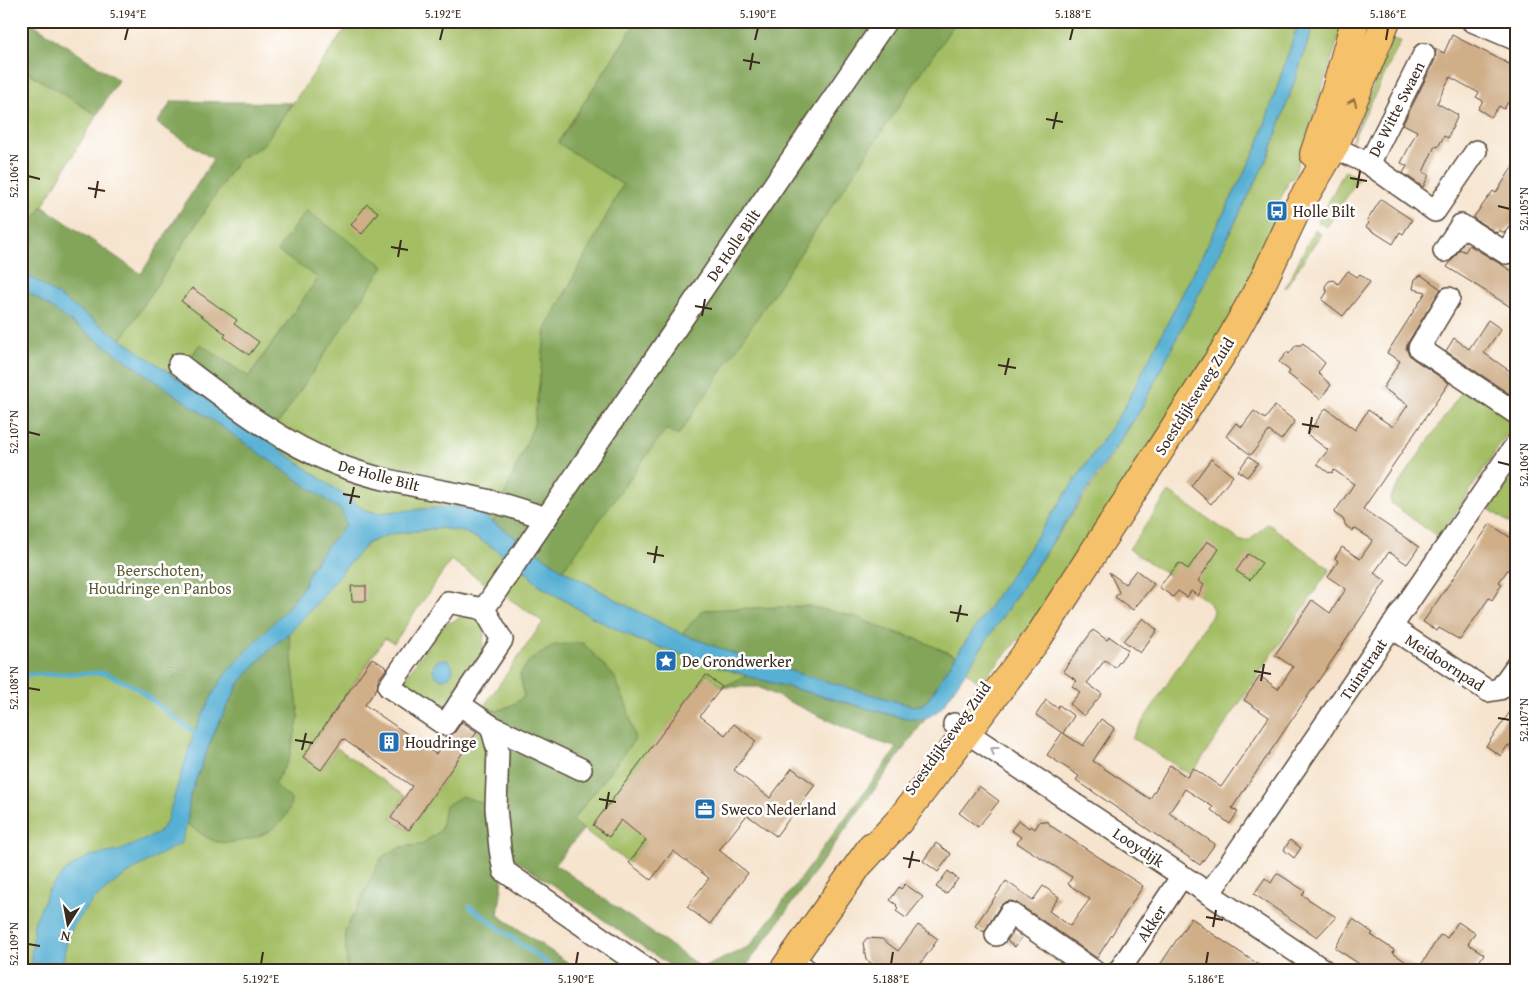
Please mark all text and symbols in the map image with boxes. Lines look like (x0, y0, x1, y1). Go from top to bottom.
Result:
text: 5.194°E (110, 5, 146, 22)
text: 5.192°E (425, 5, 461, 22)
text: 5.190°E (740, 5, 776, 22)
text: 5.188°E (1055, 5, 1091, 22)
text: 5.186°E (1370, 5, 1406, 22)
street label: De Witte Swaen (1362, 57, 1430, 161)
one-way arrow (1347, 98, 1358, 107)
text: 52.106°N (5, 154, 22, 198)
text: 52.105°N (1515, 187, 1532, 231)
bus stop icon: Holle Bilt (1265, 199, 1289, 223)
place label: Holle Bilt (1293, 199, 1356, 223)
street label: De Holle Bilt (700, 203, 766, 286)
street label: Soestdijkseweg Zuid (1148, 332, 1240, 460)
text: 52.107°N (5, 410, 22, 454)
text: 52.106°N (1515, 443, 1532, 487)
street label: De Holle Bilt (336, 453, 423, 497)
park label: Beerschoten, Houdringe en Panbos (89, 558, 232, 600)
street label: Meidoornpad (1401, 627, 1490, 697)
street label: Tuinstraat (1333, 633, 1393, 705)
place icon: De Grondwerker (654, 649, 678, 673)
place label: De Grondwerker (682, 649, 792, 673)
text: 52.108°N (5, 666, 22, 710)
street label: Soestdijkseweg Zuid (898, 676, 997, 800)
text: 52.107°N (1515, 698, 1532, 742)
building icon: Houdringe (377, 730, 401, 754)
place label: Houdringe (405, 730, 477, 754)
one-way arrow (990, 747, 1000, 756)
office icon: Sweco Nederland (693, 797, 717, 821)
place label: Sweco Nederland (721, 797, 837, 821)
street label: Looydijk (1108, 821, 1170, 874)
street label: Akker (1130, 899, 1172, 946)
north arrow (42, 900, 92, 950)
text: 52.109°N (5, 922, 22, 966)
text: N (58, 926, 72, 947)
text: 5.192°E (243, 970, 279, 987)
text: 5.190°E (558, 970, 594, 987)
text: 5.188°E (873, 970, 909, 987)
text: 5.186°E (1188, 970, 1224, 987)

